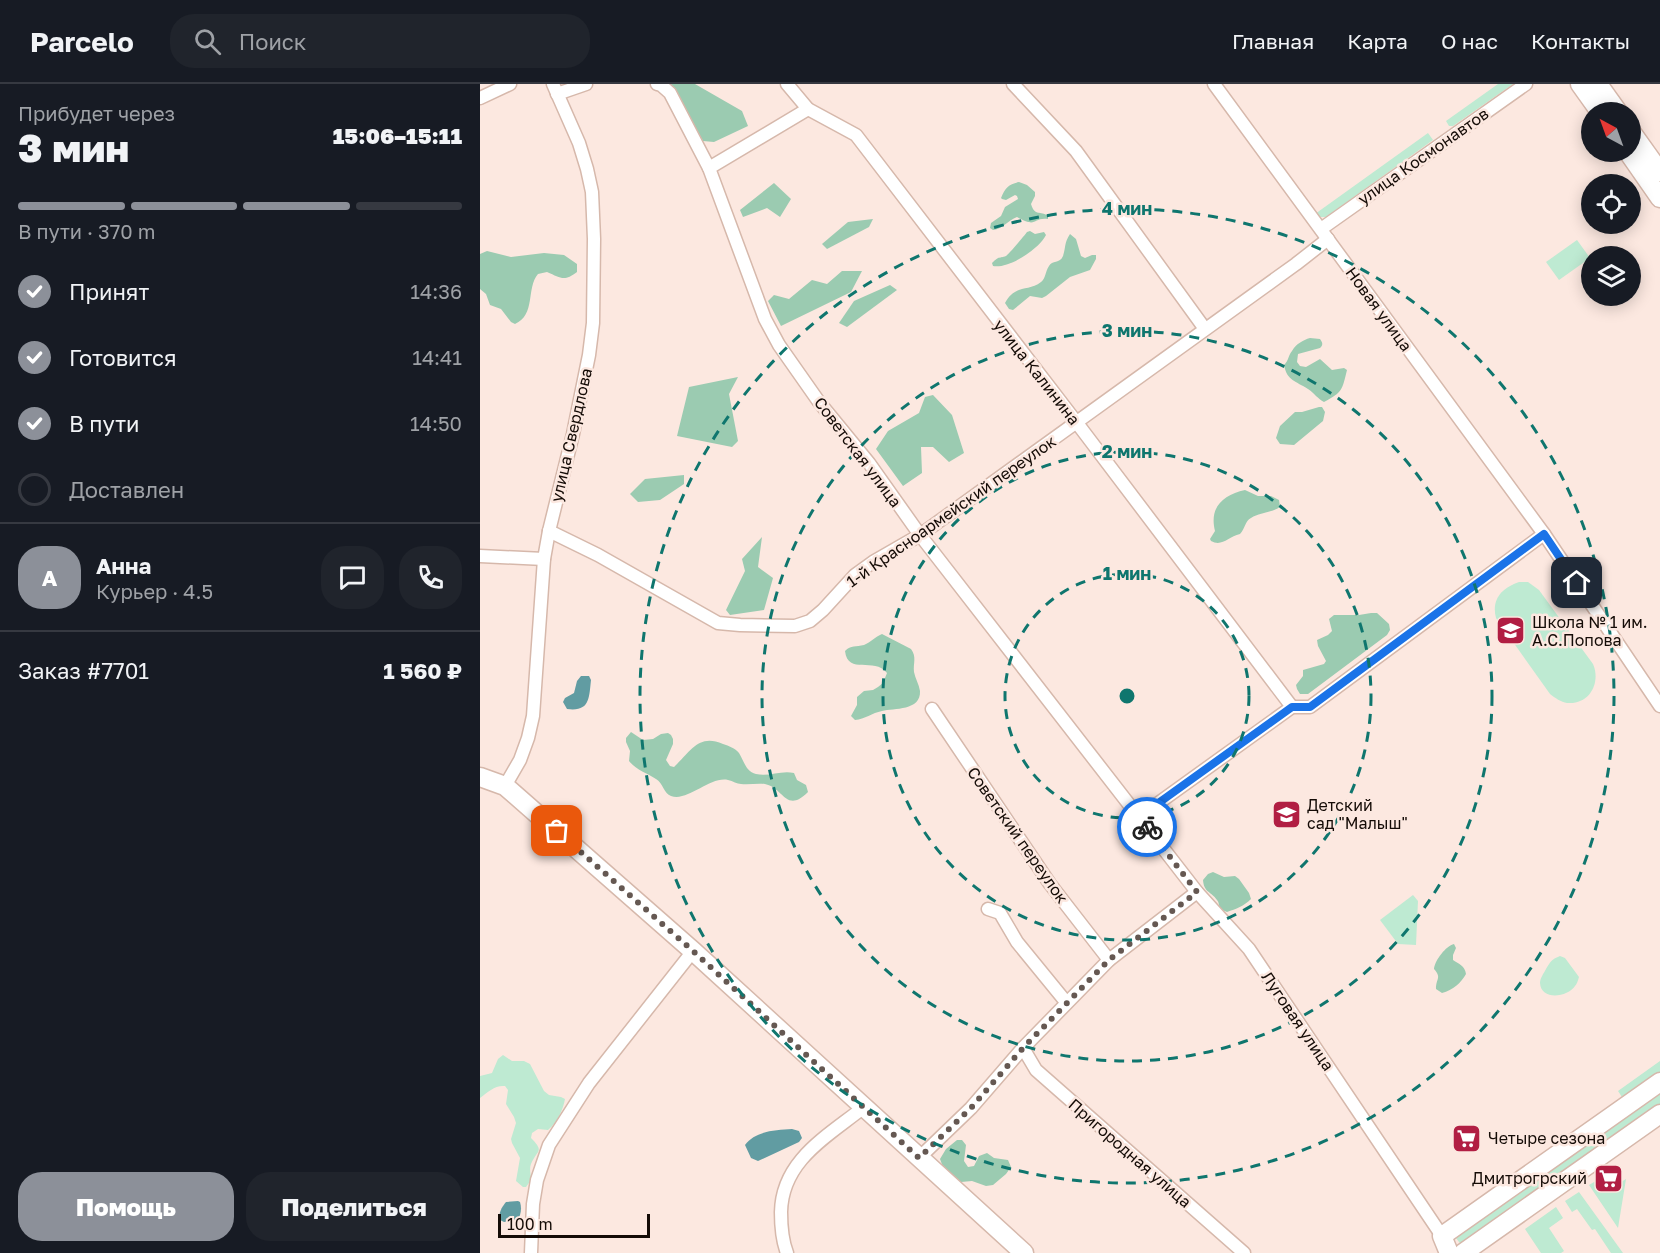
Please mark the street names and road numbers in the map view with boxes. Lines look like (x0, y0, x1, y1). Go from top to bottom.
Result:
street label: улица Космонавтов (1354, 103, 1492, 209)
street label: Новая улица (1342, 263, 1416, 355)
street label: улица Калинина (990, 315, 1084, 429)
street label: улица Свердлова (546, 366, 596, 504)
street label: Советская улица (810, 393, 906, 511)
street label: 1-й Красноармейский переулок (842, 431, 1060, 591)
street label: Советский переулок (963, 763, 1073, 907)
street label: Луговая улица (1257, 968, 1339, 1074)
street label: Пригородная улица (1065, 1094, 1195, 1212)

